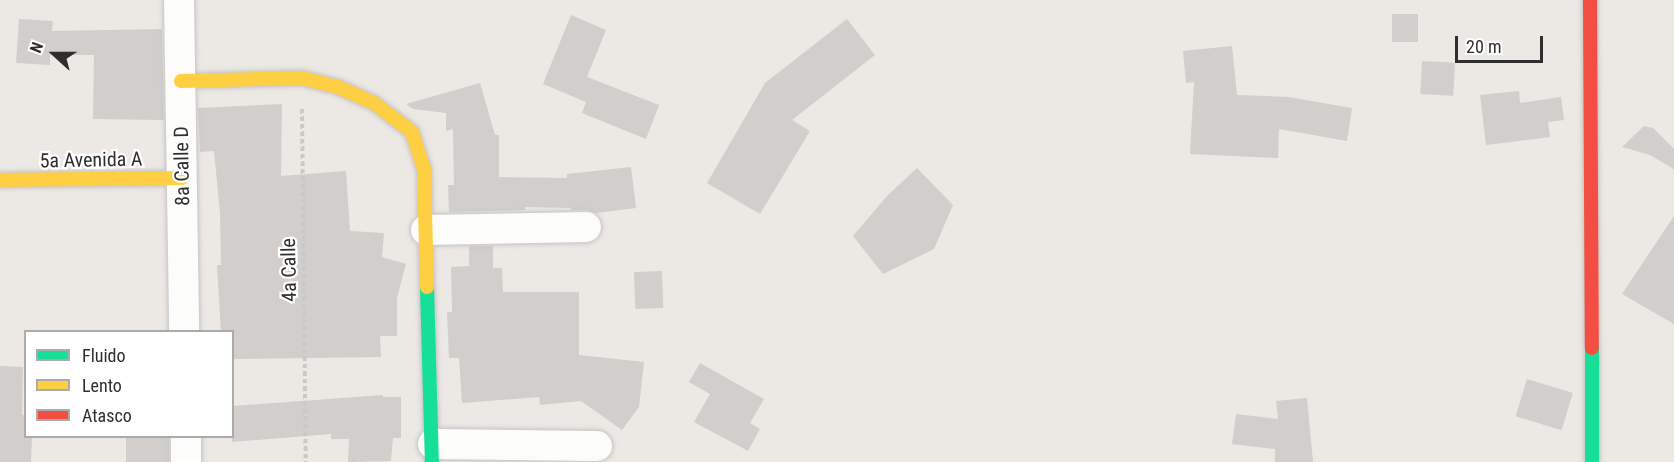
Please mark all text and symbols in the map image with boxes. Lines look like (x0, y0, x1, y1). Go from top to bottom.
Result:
north arrow (24, 24, 84, 84)
scale bar (1458, 24, 1546, 62)
text: 20 m (1466, 36, 1501, 57)
text: N (26, 39, 47, 55)
street label: 8a Calle D (169, 126, 195, 206)
street label: 5a Avenida A (39, 147, 143, 173)
street label: 4a Calle (276, 238, 302, 302)
legend (24, 330, 234, 438)
text: Fluido (82, 345, 126, 366)
text: Lento (82, 375, 122, 396)
text: Atasco (82, 405, 132, 426)

